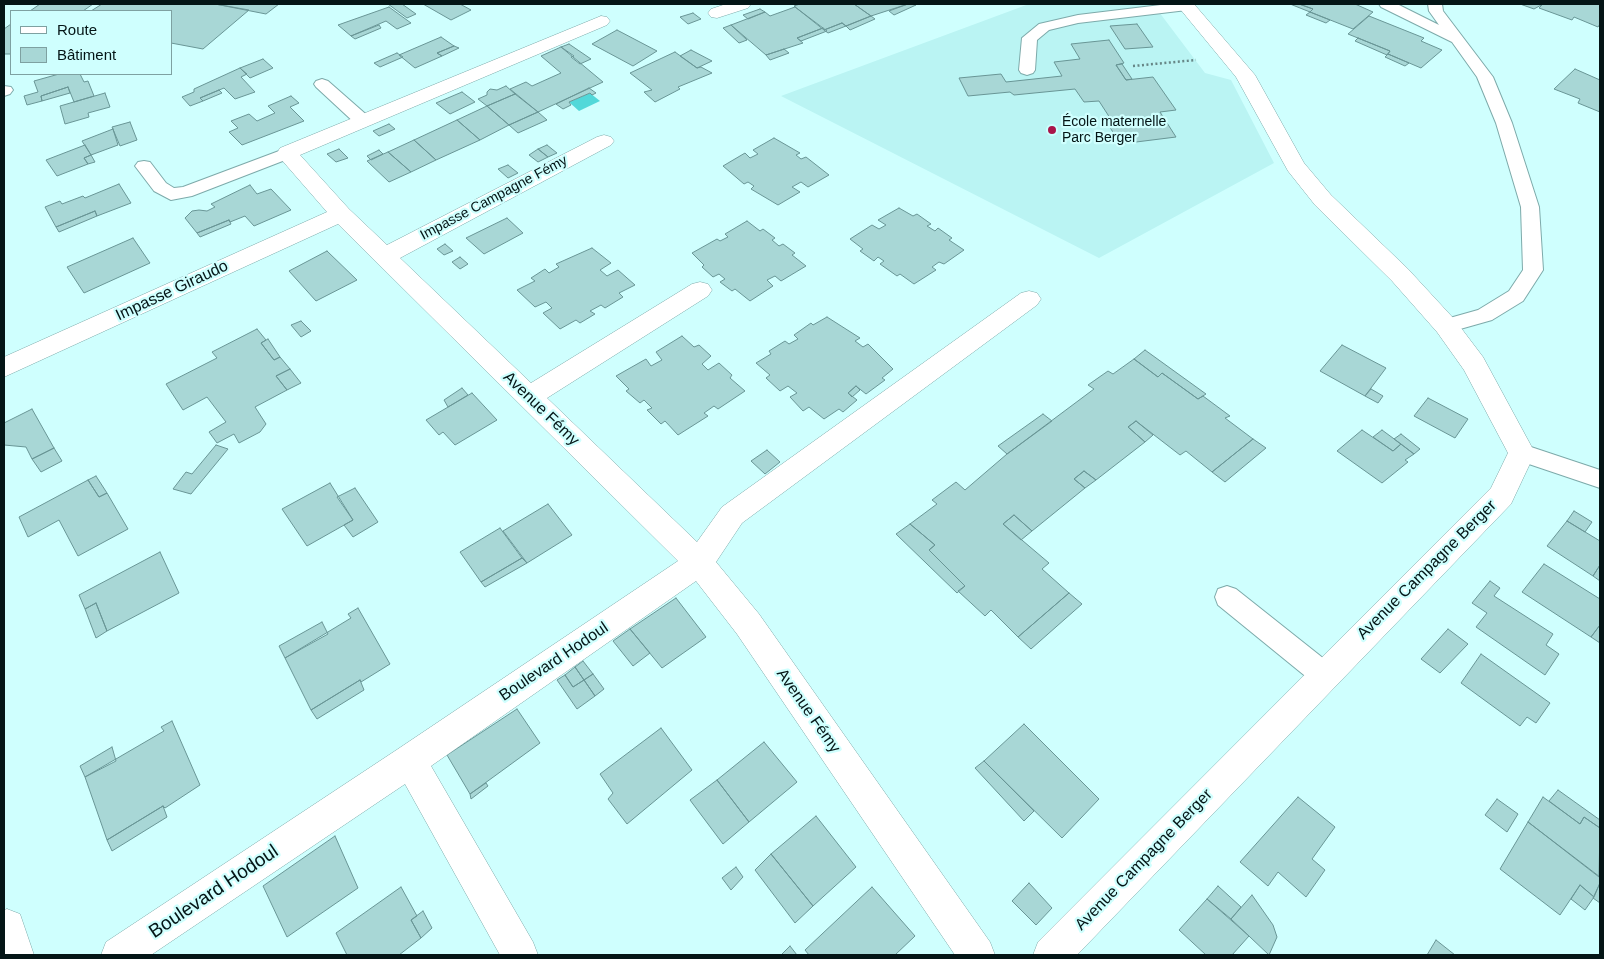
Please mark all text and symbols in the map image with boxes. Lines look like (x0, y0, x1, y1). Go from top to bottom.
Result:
legend (10, 10, 172, 75)
text: Route (57, 21, 97, 38)
text: Bâtiment (57, 46, 116, 63)
place label: École maternelle Parc Berger (1062, 114, 1166, 146)
marker: École maternelle Parc Berger (1046, 124, 1058, 136)
street label: Impasse Campagne Fémy (418, 152, 570, 244)
street label: Impasse Giraudo (113, 257, 231, 325)
street label: Avenue Fémy (499, 368, 583, 450)
street label: Avenue Campagne Berger (1353, 496, 1501, 644)
street label: Boulevard Hodoul (496, 618, 612, 706)
street label: Avenue Fémy (772, 665, 844, 757)
street label: Avenue Campagne Berger (1071, 785, 1217, 935)
street label: Boulevard Hodoul (145, 840, 283, 944)

